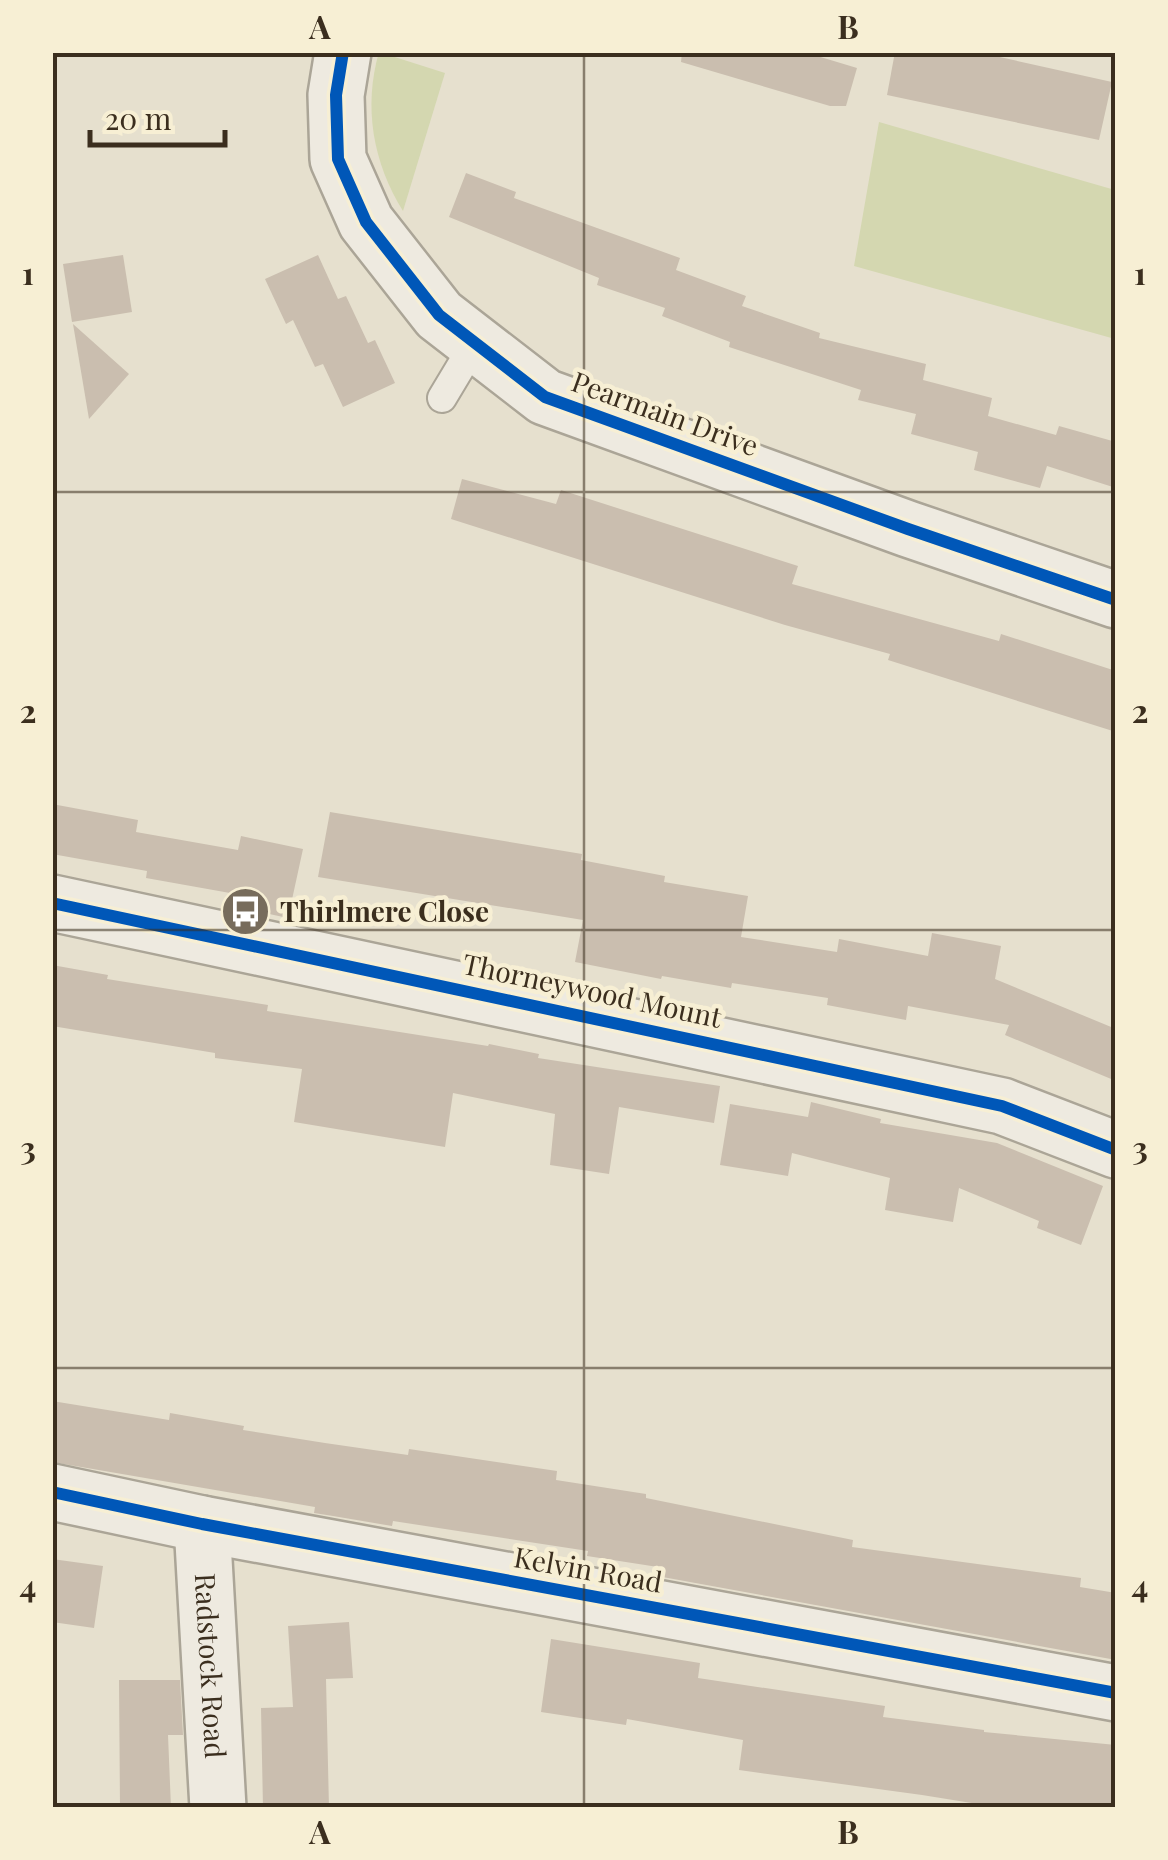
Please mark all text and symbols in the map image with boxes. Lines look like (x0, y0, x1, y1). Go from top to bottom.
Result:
text: A (308, 4, 331, 47)
text: B (837, 4, 859, 47)
scale bar (90, 85, 225, 147)
text: 20 m (105, 98, 172, 138)
text: 1 (22, 250, 34, 293)
text: 1 (1134, 250, 1146, 293)
street label: Pearmain Drive (567, 362, 764, 463)
text: 2 (20, 688, 36, 731)
text: 2 (1132, 688, 1148, 731)
bus stop icon: Thirlmere Close (219, 886, 271, 938)
place label: Thirlmere Close (280, 892, 489, 929)
street label: Thorneywood Mount (460, 944, 726, 1035)
text: 3 (20, 1125, 36, 1168)
text: 3 (1132, 1125, 1148, 1168)
street label: Kelvin Road (511, 1537, 665, 1600)
text: 4 (20, 1563, 36, 1606)
text: 4 (1132, 1563, 1148, 1606)
street label: Radstock Road (188, 1572, 235, 1759)
text: A (308, 1809, 331, 1852)
text: B (837, 1809, 859, 1852)

